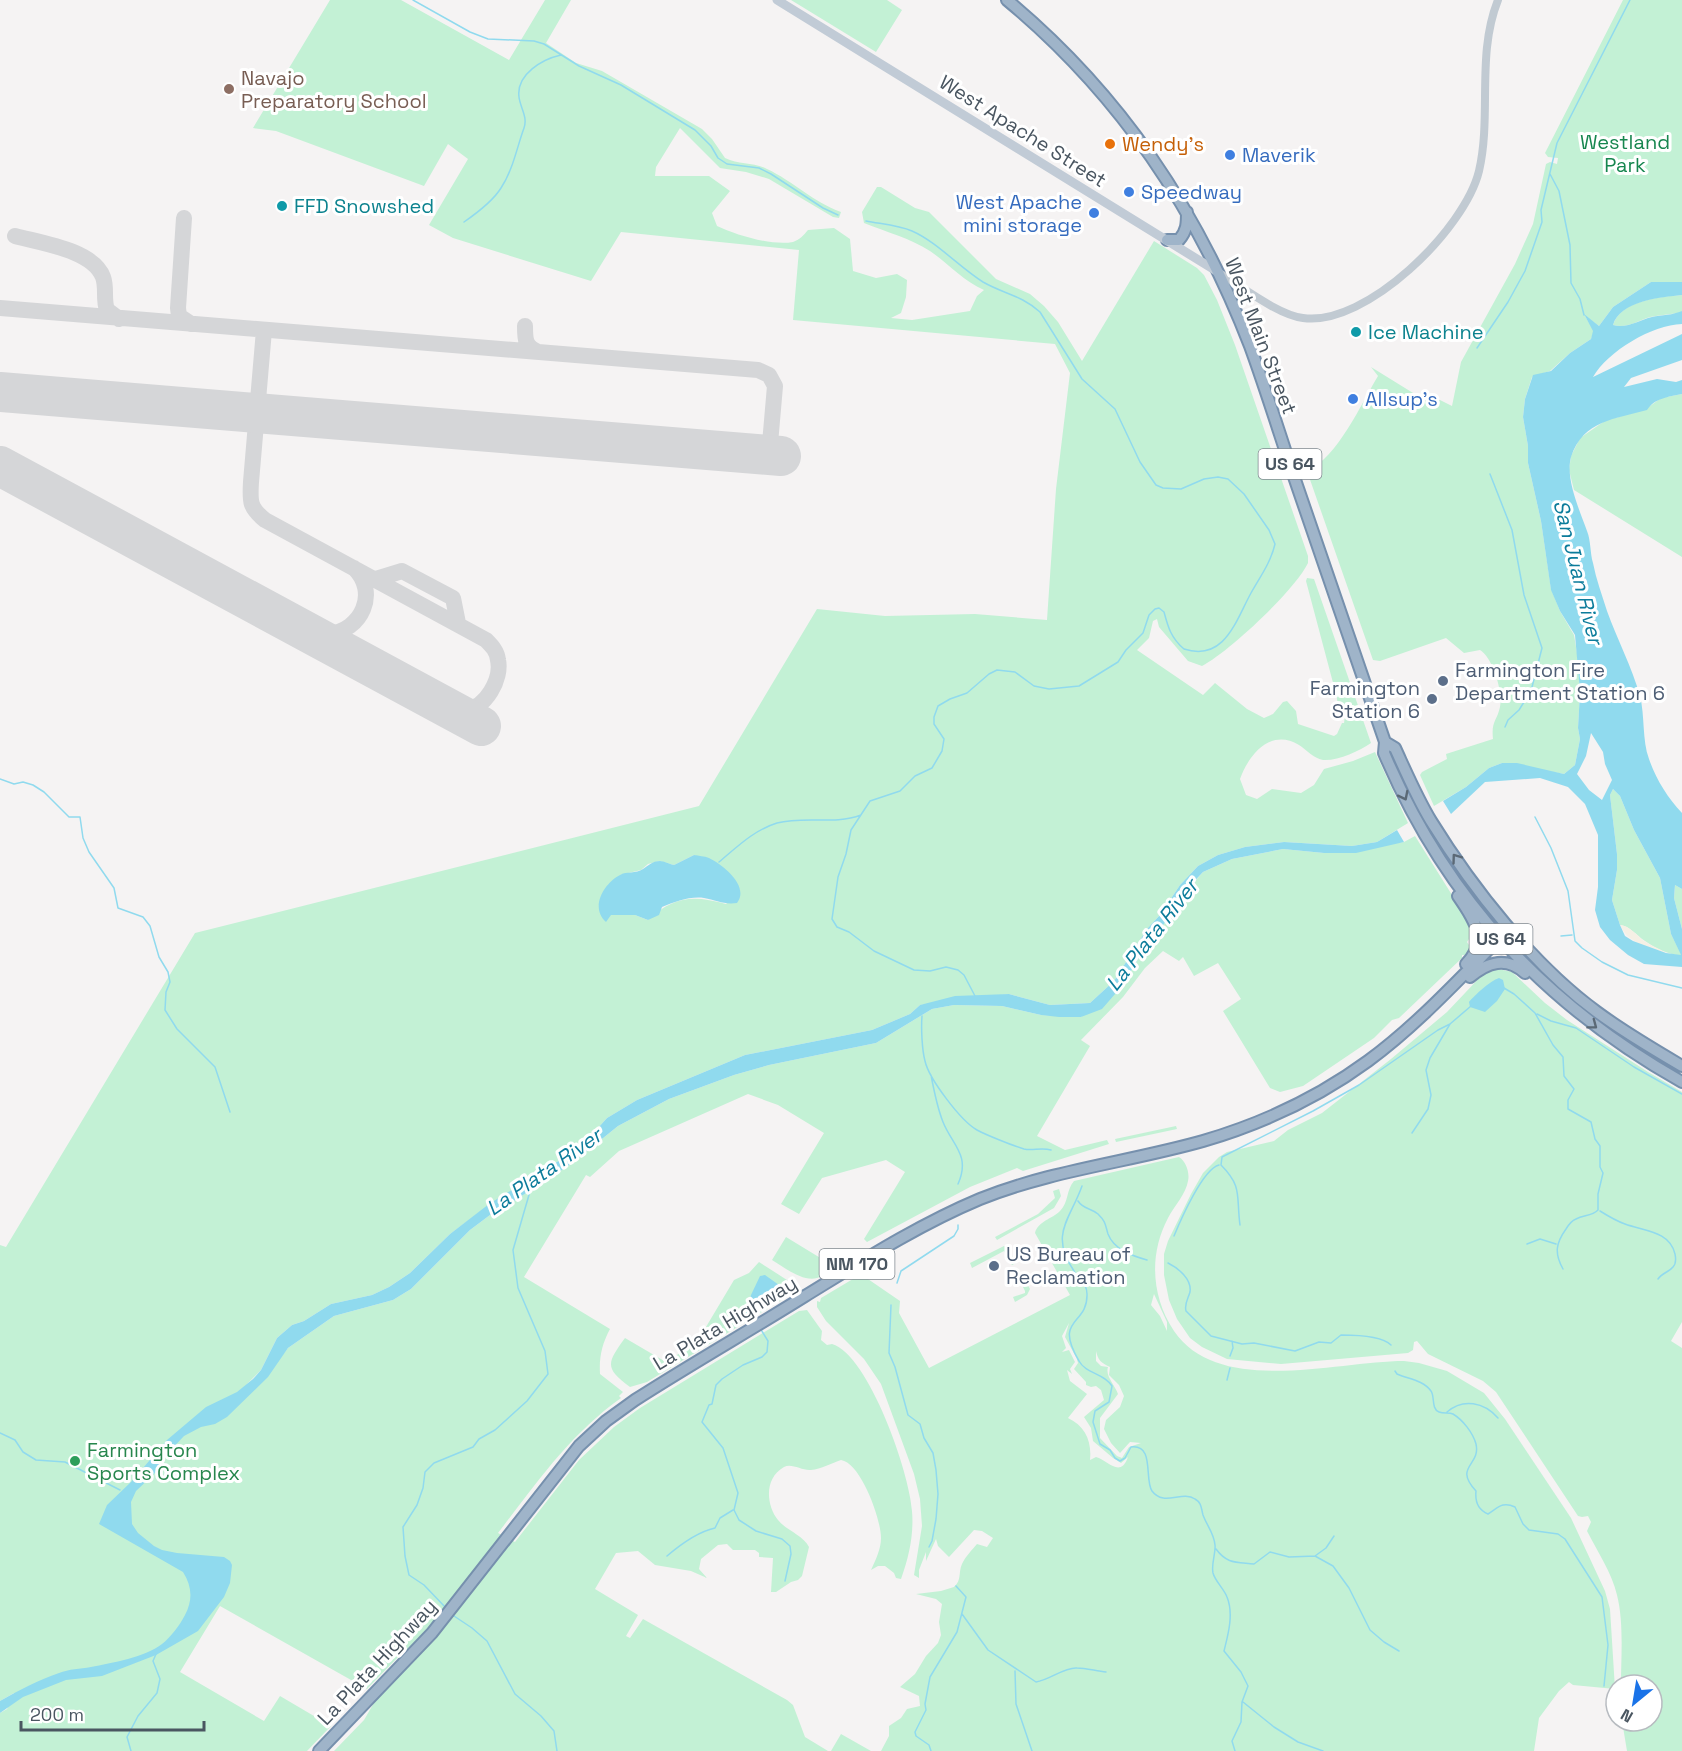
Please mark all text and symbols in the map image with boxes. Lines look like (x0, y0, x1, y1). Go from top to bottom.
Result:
place label: Navajo Preparatory School (241, 65, 427, 114)
street label: West Apache Street (934, 69, 1112, 193)
marker: Navajo Preparatory School (222, 82, 236, 96)
park label: Westland Park (1580, 129, 1670, 178)
place label: Wendy's (1122, 131, 1204, 157)
marker: Wendy's (1103, 137, 1117, 151)
place label: Maverik (1242, 142, 1316, 168)
marker: Maverik (1223, 148, 1237, 162)
place label: Speedway (1141, 179, 1242, 205)
marker: Speedway (1122, 185, 1136, 199)
place label: West Apache mini storage (956, 189, 1082, 238)
place label: FFD Snowshed (294, 193, 434, 219)
marker: FFD Snowshed (275, 199, 289, 213)
marker: West Apache mini storage (1087, 206, 1101, 220)
street label: West Main Street (1219, 254, 1303, 418)
place label: Ice Machine (1368, 319, 1484, 345)
marker: Ice Machine (1349, 325, 1363, 339)
place label: Allsup's (1365, 386, 1438, 412)
marker: Allsup's (1346, 392, 1360, 406)
road number: US 64 (1258, 449, 1322, 479)
water label: San Juan River (1547, 497, 1610, 649)
place label: Farmington Fire Department Station 6 (1455, 657, 1665, 706)
marker: Farmington Fire Department Station 6 (1436, 674, 1450, 688)
place label: Farmington Station 6 (1310, 675, 1420, 724)
marker: Farmington Station 6 (1425, 692, 1439, 706)
one-way arrow (1396, 790, 1408, 801)
one-way arrow (1452, 853, 1463, 864)
water label: La Plata River (1099, 872, 1205, 996)
road number: US 64 (1470, 924, 1532, 954)
one-way arrow (1587, 1018, 1598, 1029)
water label: La Plata River (481, 1121, 608, 1221)
place label: US Bureau of Reclamation (1006, 1241, 1131, 1290)
road number: NM 170 (820, 1249, 894, 1279)
marker: US Bureau of Reclamation (987, 1259, 1001, 1273)
street label: La Plata Highway (648, 1270, 802, 1376)
place label: Farmington Sports Complex (87, 1437, 240, 1486)
marker: Farmington Sports Complex (68, 1454, 82, 1468)
street label: La Plata Highway (312, 1593, 442, 1731)
north arrow (1604, 1673, 1664, 1733)
scale bar (21, 1694, 204, 1732)
text: 200 m (30, 1703, 84, 1726)
text: N (1617, 1704, 1637, 1727)

